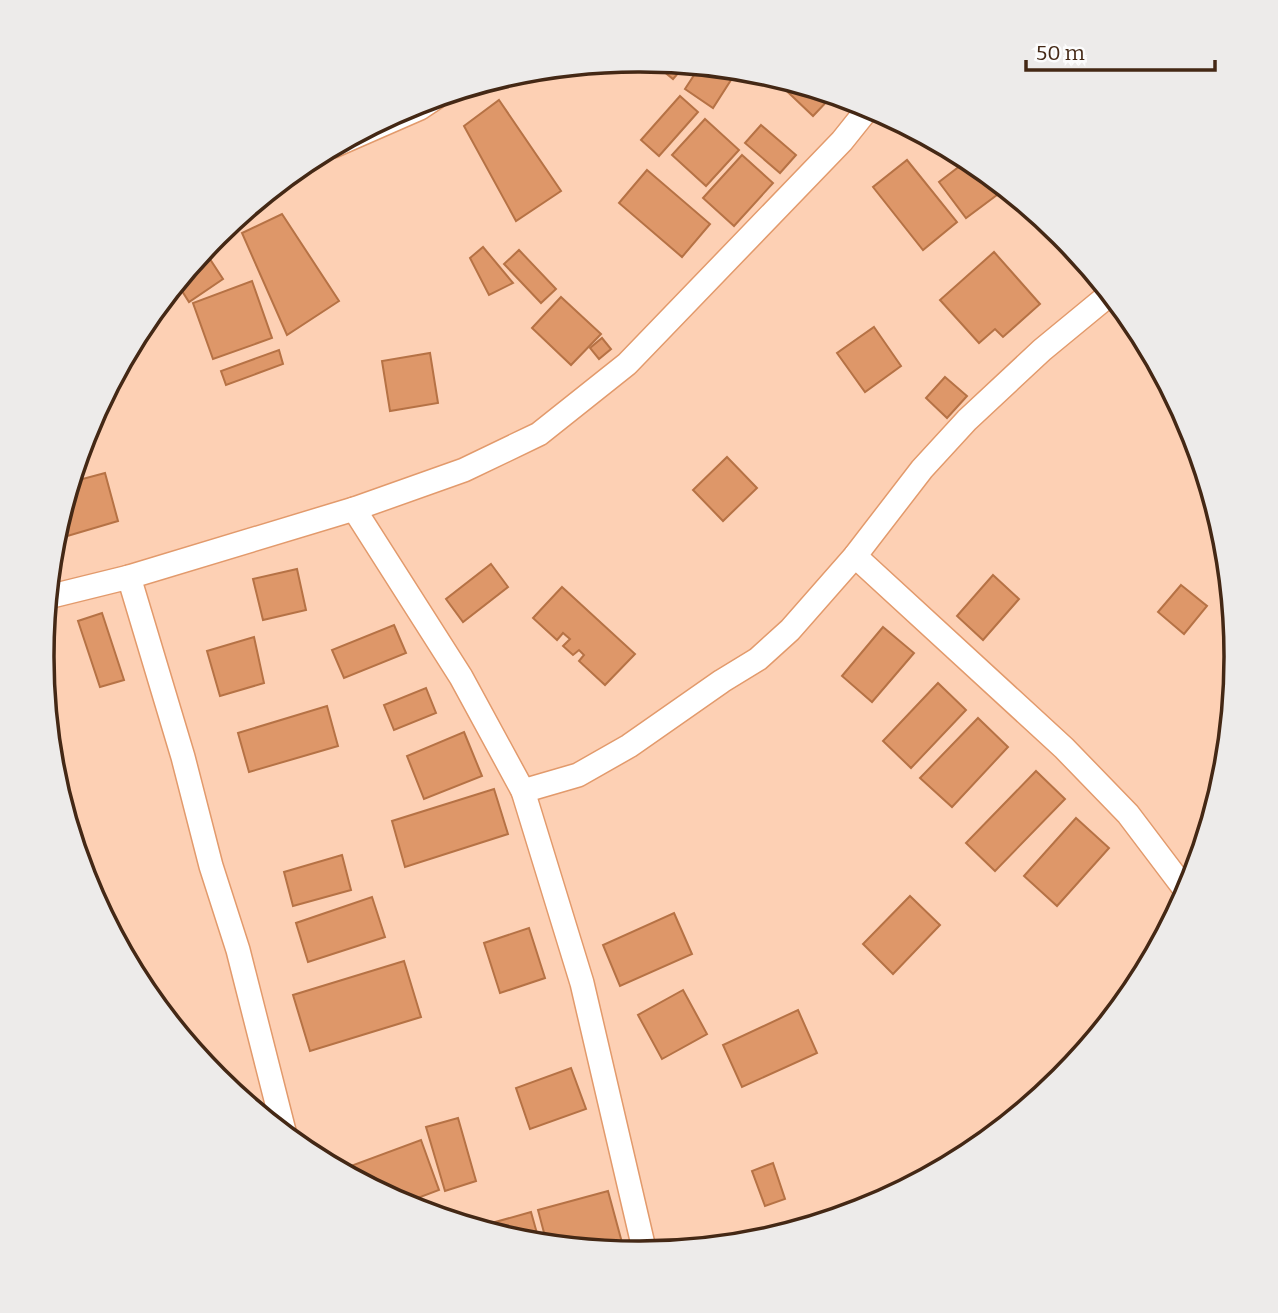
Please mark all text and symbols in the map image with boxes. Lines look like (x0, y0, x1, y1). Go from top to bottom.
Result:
scale bar (1026, 28, 1215, 72)
text: 50 m (1036, 40, 1085, 66)

